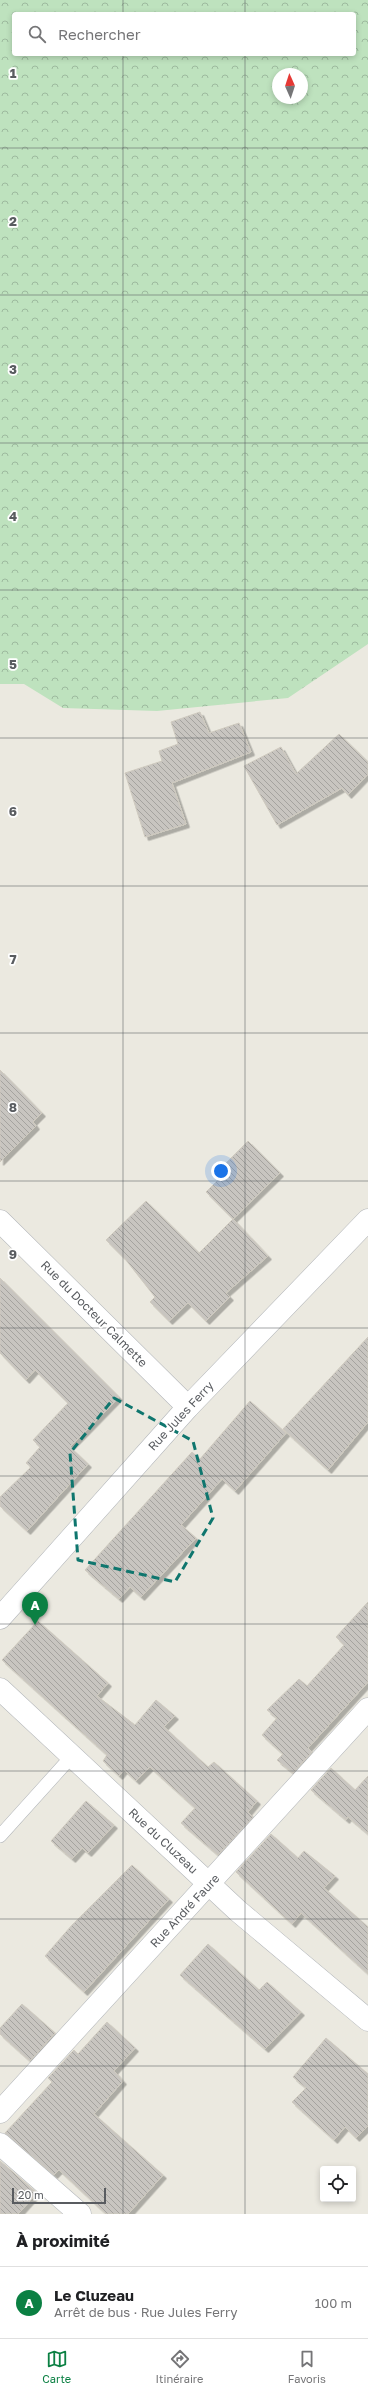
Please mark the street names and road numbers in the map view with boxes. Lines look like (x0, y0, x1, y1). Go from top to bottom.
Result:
street label: Rue du Docteur Calmette (38, 1257, 151, 1370)
street label: Rue Jules Ferry (145, 1378, 217, 1454)
street label: Rue du Cluzeau (126, 1805, 201, 1877)
street label: Rue André Faure (147, 1871, 223, 1950)

